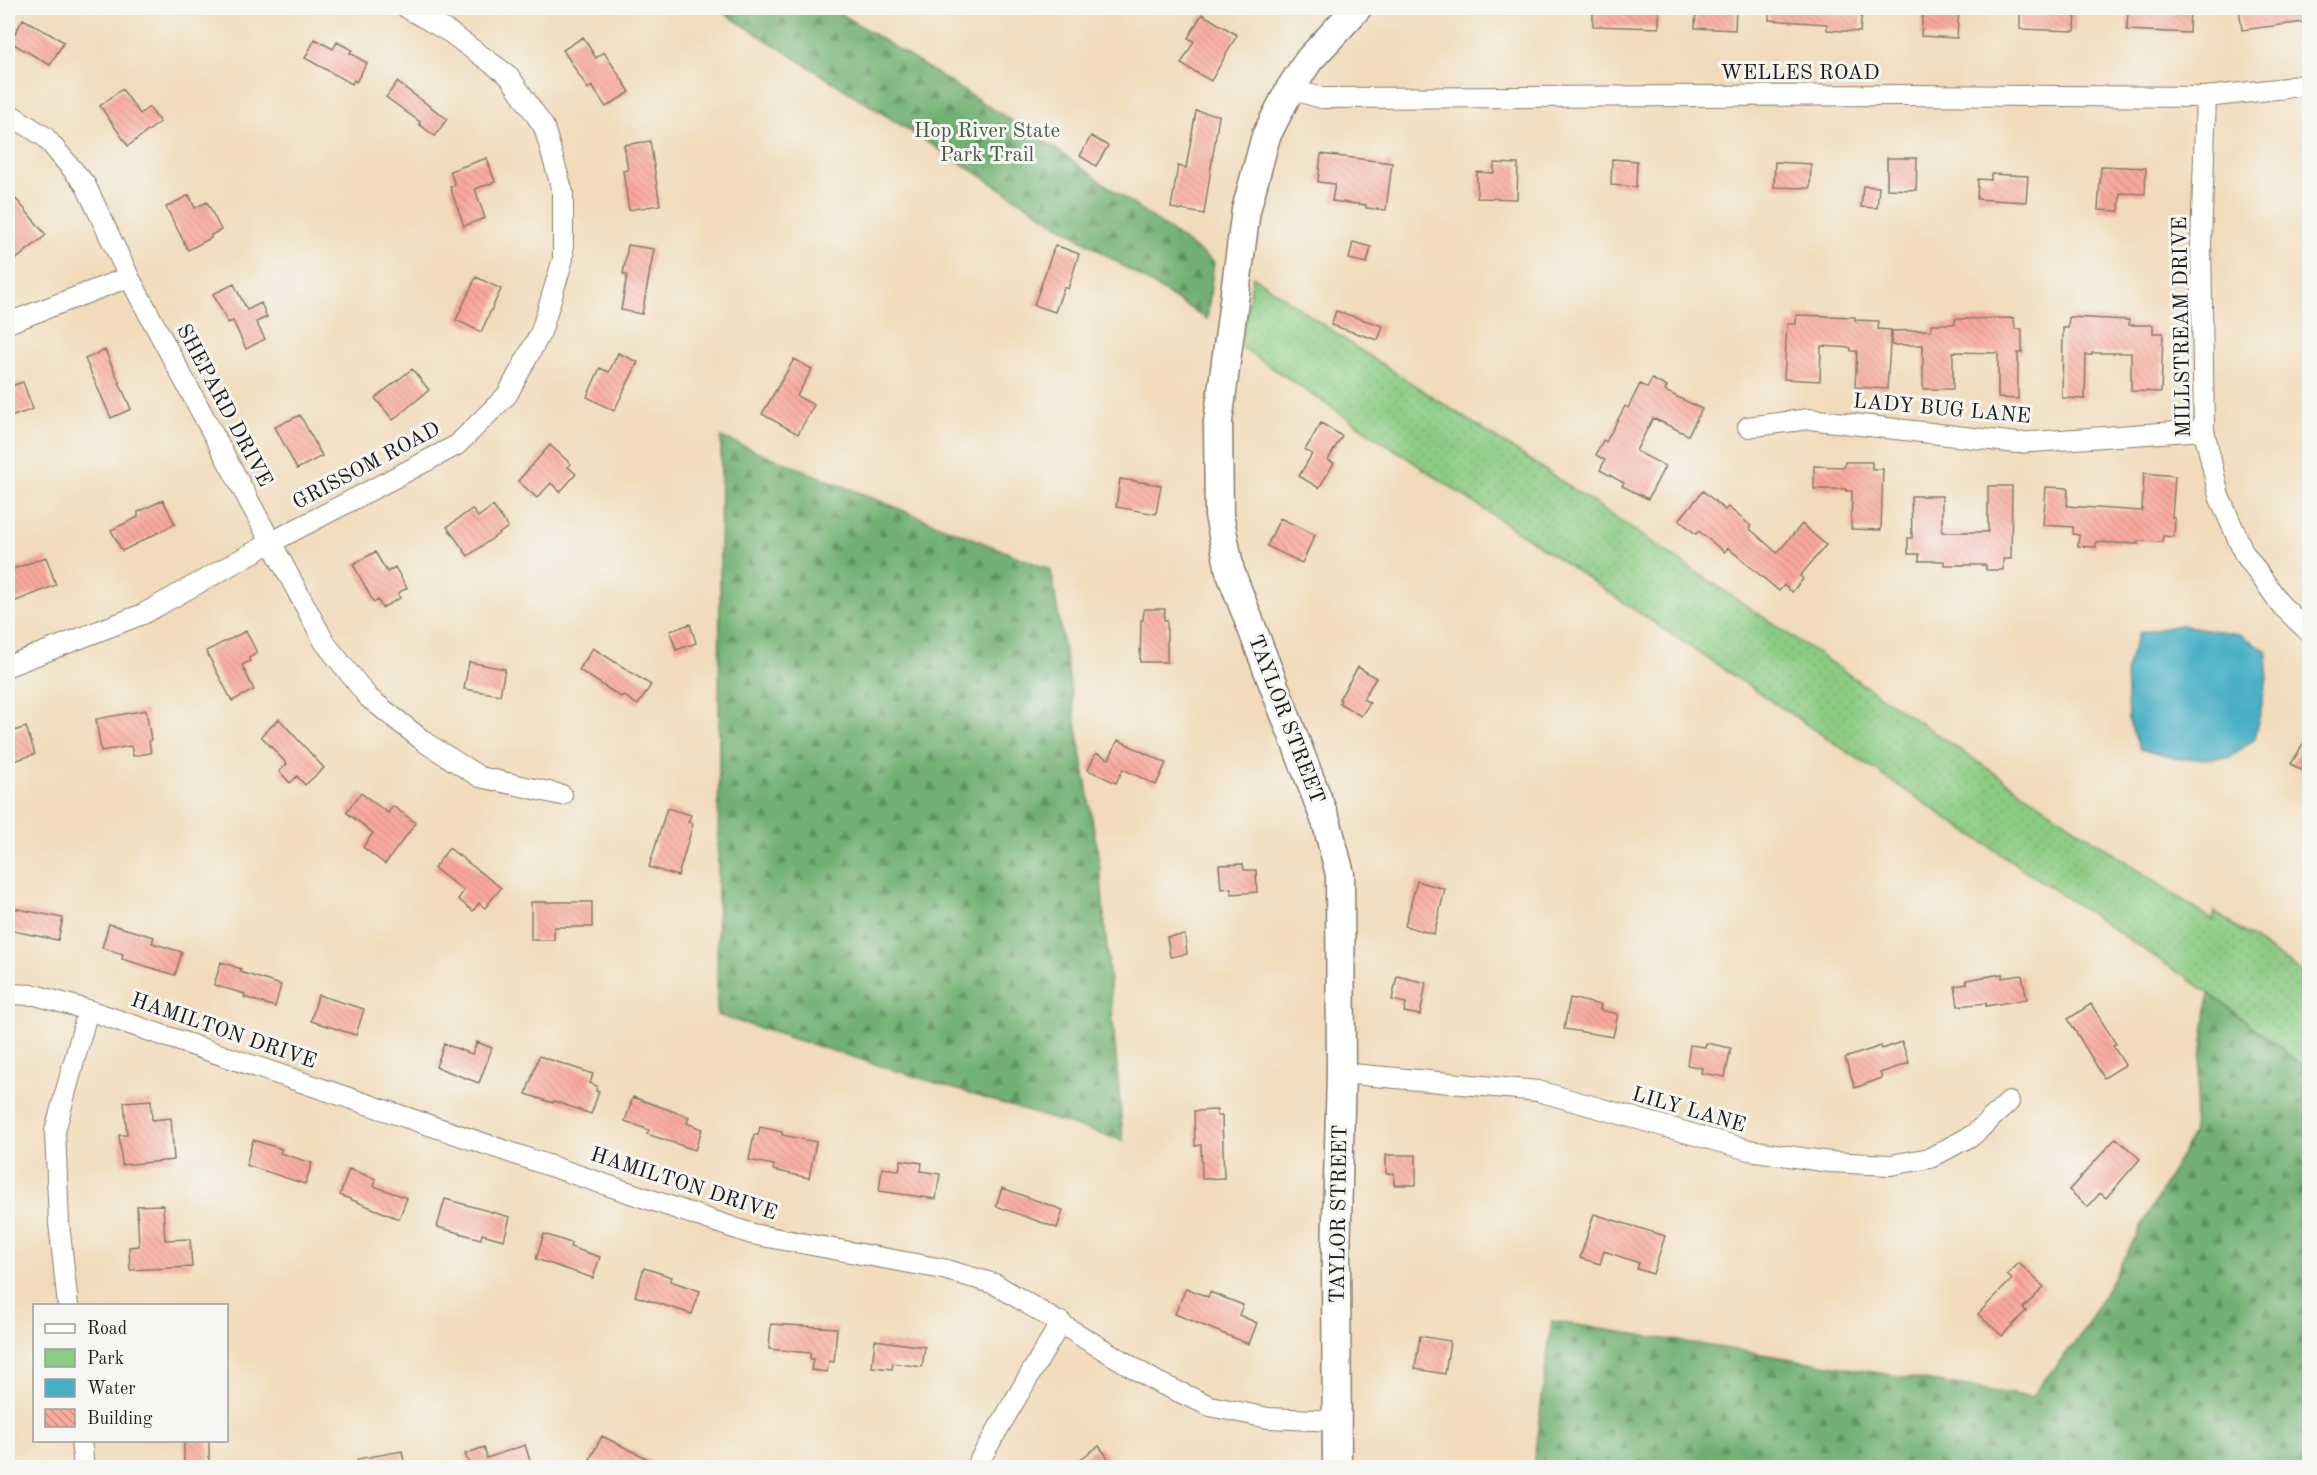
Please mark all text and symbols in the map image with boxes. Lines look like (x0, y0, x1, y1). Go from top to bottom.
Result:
street label: WELLES ROAD (1720, 63, 1880, 84)
park label: Hop River State Park Trail (914, 121, 1060, 166)
street label: MILLSTREAM DRIVE (2170, 216, 2195, 438)
street label: SHEPARD DRIVE (172, 321, 275, 490)
street label: LADY BUG LANE (1852, 391, 2032, 428)
street label: GRISSOM ROAD (290, 419, 444, 514)
street label: TAYLOR STREET (1244, 632, 1327, 807)
street label: HAMILTON DRIVE (128, 990, 319, 1073)
street label: LILY LANE (1629, 1084, 1748, 1137)
street label: TAYLOR STREET (1327, 1124, 1352, 1304)
street label: HAMILTON DRIVE (588, 1144, 779, 1224)
legend (33, 1304, 228, 1442)
text: Road (87, 1320, 127, 1338)
text: Park (87, 1350, 124, 1368)
text: Water (87, 1380, 136, 1398)
text: Building (87, 1410, 153, 1428)

